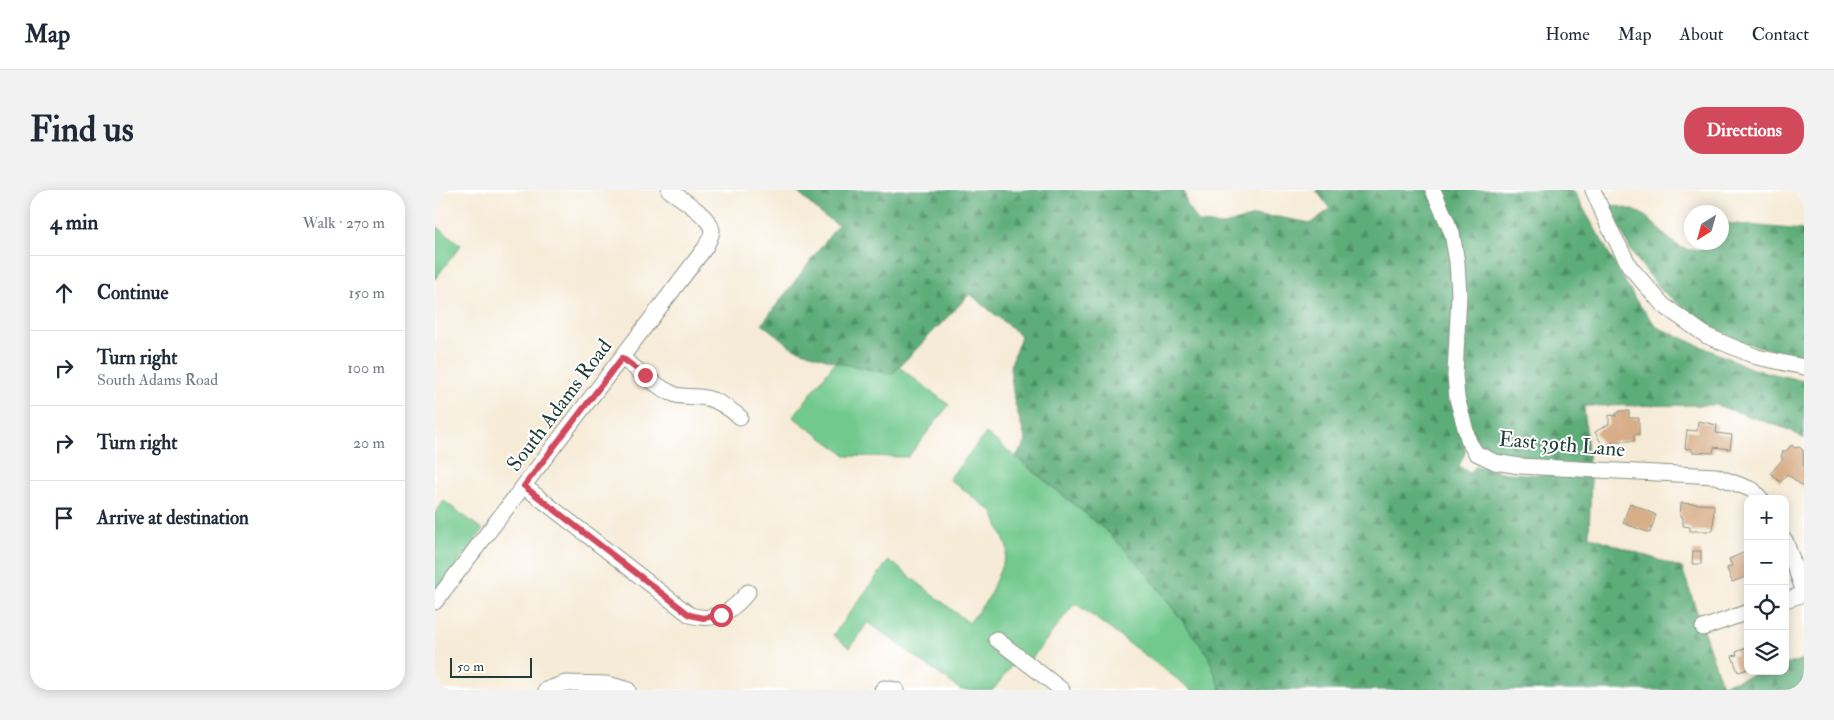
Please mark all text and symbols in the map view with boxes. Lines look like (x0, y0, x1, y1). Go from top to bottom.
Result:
text: Map (25, 19, 70, 50)
text: Home (1545, 23, 1590, 46)
text: Map (1618, 23, 1652, 46)
text: About (1680, 23, 1724, 46)
text: Contact (1752, 23, 1809, 46)
button: Directions (1684, 107, 1804, 154)
text: Find us (30, 108, 134, 152)
north arrow (1684, 205, 1729, 250)
text: 4 min (50, 209, 98, 236)
text: Walk · 270 m (303, 213, 385, 233)
icon: ahead (50, 279, 78, 307)
text: Continue (97, 281, 168, 305)
text: 150 m (348, 283, 385, 303)
street label: South Adams Road (501, 333, 618, 477)
text: Turn right (97, 346, 177, 370)
icon: right (50, 354, 78, 382)
text: 100 m (347, 358, 385, 378)
route end (634, 364, 657, 387)
text: South Adams Road (97, 370, 218, 390)
street label: East 39th Lane (1498, 426, 1626, 463)
icon: right (50, 429, 78, 457)
text: Turn right (97, 431, 177, 455)
text: 20 m (353, 433, 385, 453)
map controls (1744, 495, 1789, 675)
button: + (1744, 495, 1789, 540)
icon: arrive (50, 504, 78, 532)
text: Arrive at destination (97, 506, 249, 530)
button: − (1744, 540, 1789, 585)
button: locate (1744, 585, 1789, 630)
route start (710, 604, 733, 627)
button: layers (1744, 630, 1789, 675)
scale bar (450, 655, 533, 678)
text: 50 m (457, 658, 484, 675)

